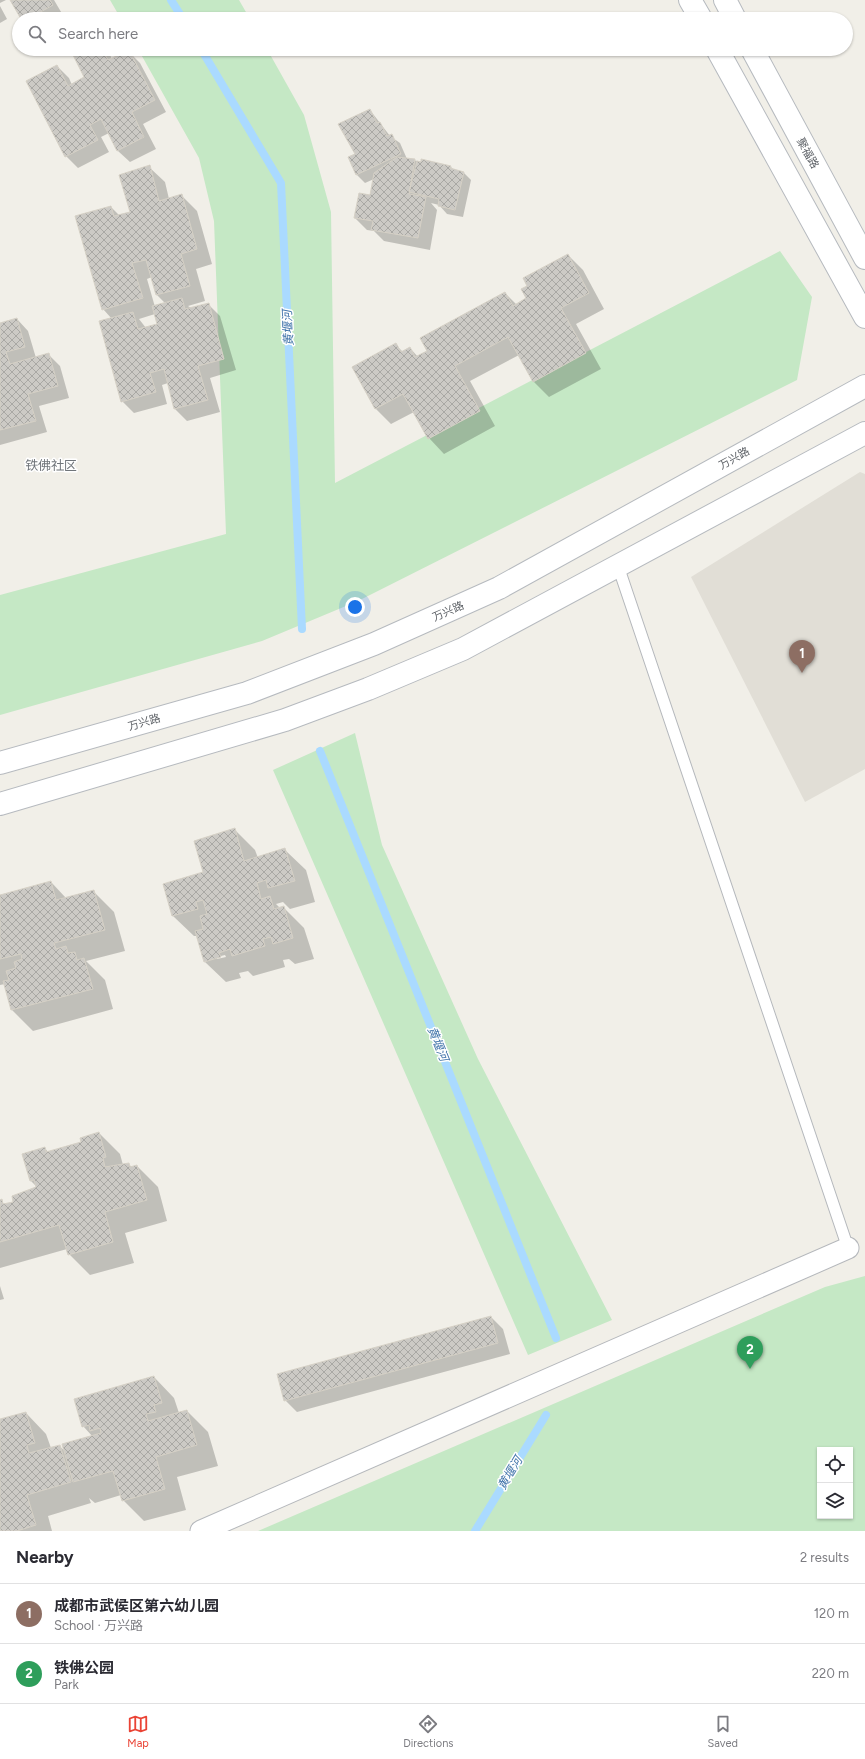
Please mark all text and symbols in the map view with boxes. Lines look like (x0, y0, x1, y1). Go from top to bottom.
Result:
search box (12, 12, 853, 56)
icon: search (26, 23, 48, 45)
text: Search here (58, 25, 138, 43)
street label: 聚福路 (794, 136, 821, 171)
water label: 黄堰河 (280, 308, 296, 346)
street label: 万兴路 (717, 445, 752, 472)
district label: 铁佛社区 (25, 458, 77, 473)
your location (345, 597, 365, 617)
street label: 万兴路 (430, 599, 466, 624)
pin: 1 (789, 640, 815, 673)
street label: 万兴路 (126, 712, 162, 733)
water label: 黄堰河 (425, 1025, 452, 1065)
pin: 2 (737, 1336, 763, 1369)
map controls (817, 1447, 853, 1519)
button: locate (817, 1447, 853, 1483)
water label: 黄堰河 (495, 1452, 526, 1492)
button: layers (817, 1483, 853, 1519)
text: Nearby (16, 1547, 74, 1567)
text: 2 results (800, 1550, 849, 1565)
text: 成都市武侯区第六幼儿园 (54, 1597, 219, 1615)
text: 1 (26, 1606, 32, 1621)
text: 120 m (814, 1606, 849, 1621)
text: School · 万兴路 (54, 1618, 143, 1633)
text: 铁佛公园 (54, 1659, 114, 1677)
text: 2 (25, 1666, 33, 1681)
text: 220 m (812, 1666, 849, 1681)
text: Park (54, 1677, 79, 1692)
tab: Map (127, 1713, 149, 1750)
tab: Directions (403, 1713, 453, 1750)
tab: Saved (708, 1713, 738, 1750)

